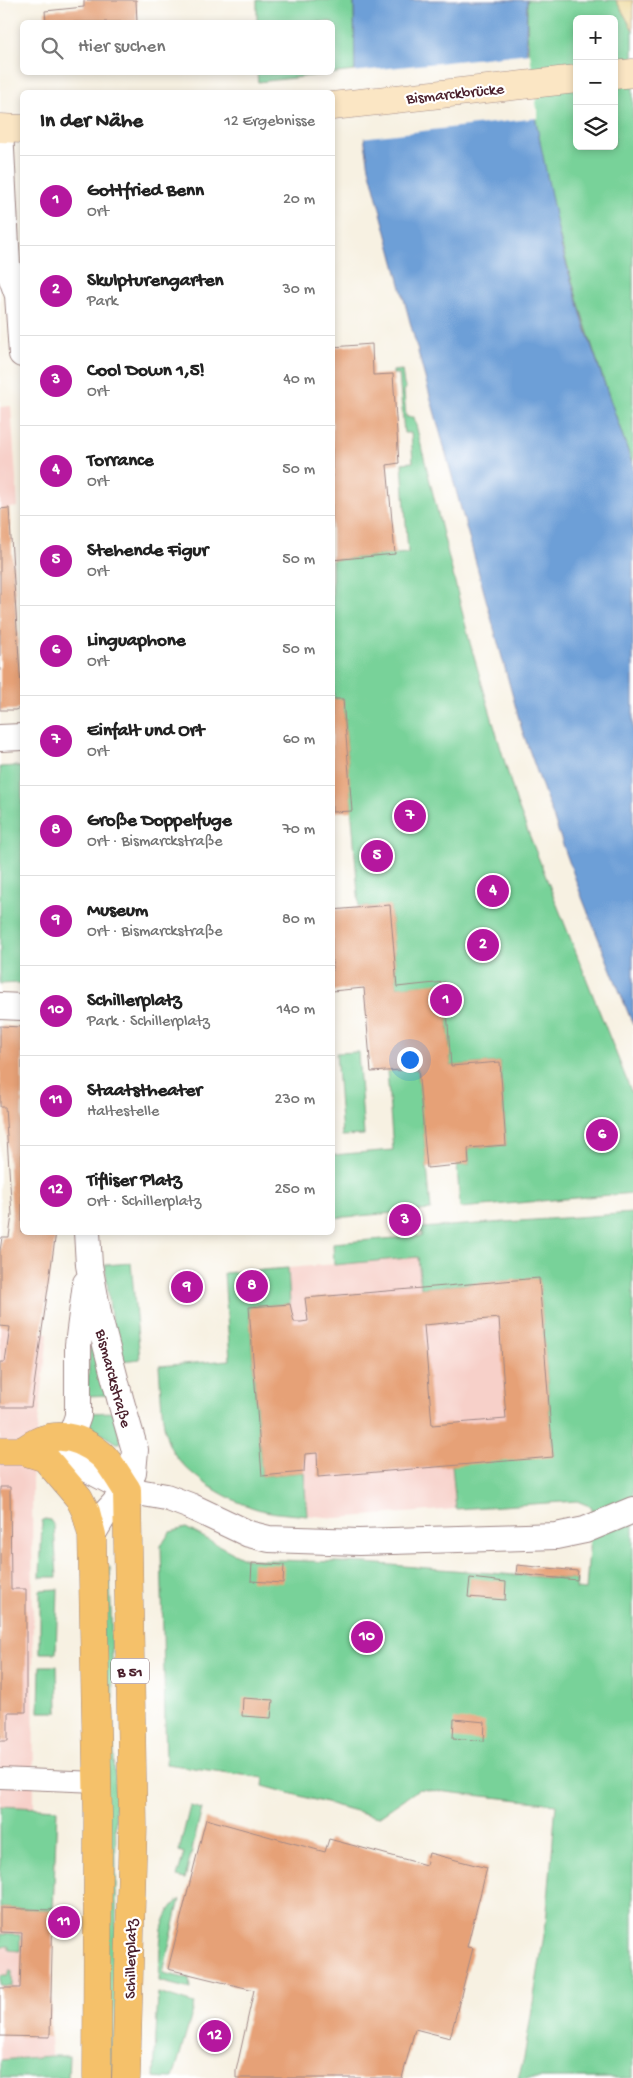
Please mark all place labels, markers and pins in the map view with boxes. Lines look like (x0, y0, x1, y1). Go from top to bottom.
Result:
pin: 7 (394, 797, 426, 835)
pin: 5 (361, 837, 393, 875)
pin: 4 (477, 872, 509, 910)
pin: 2 (467, 926, 499, 964)
pin: 1 (430, 981, 462, 1019)
pin: 6 (586, 1116, 618, 1154)
pin: 3 (389, 1201, 421, 1239)
pin: 8 (236, 1267, 268, 1305)
pin: 9 (171, 1268, 203, 1306)
pin: 10 (351, 1618, 383, 1656)
pin: 11 (48, 1903, 80, 1941)
pin: 12 (199, 2017, 231, 2055)

